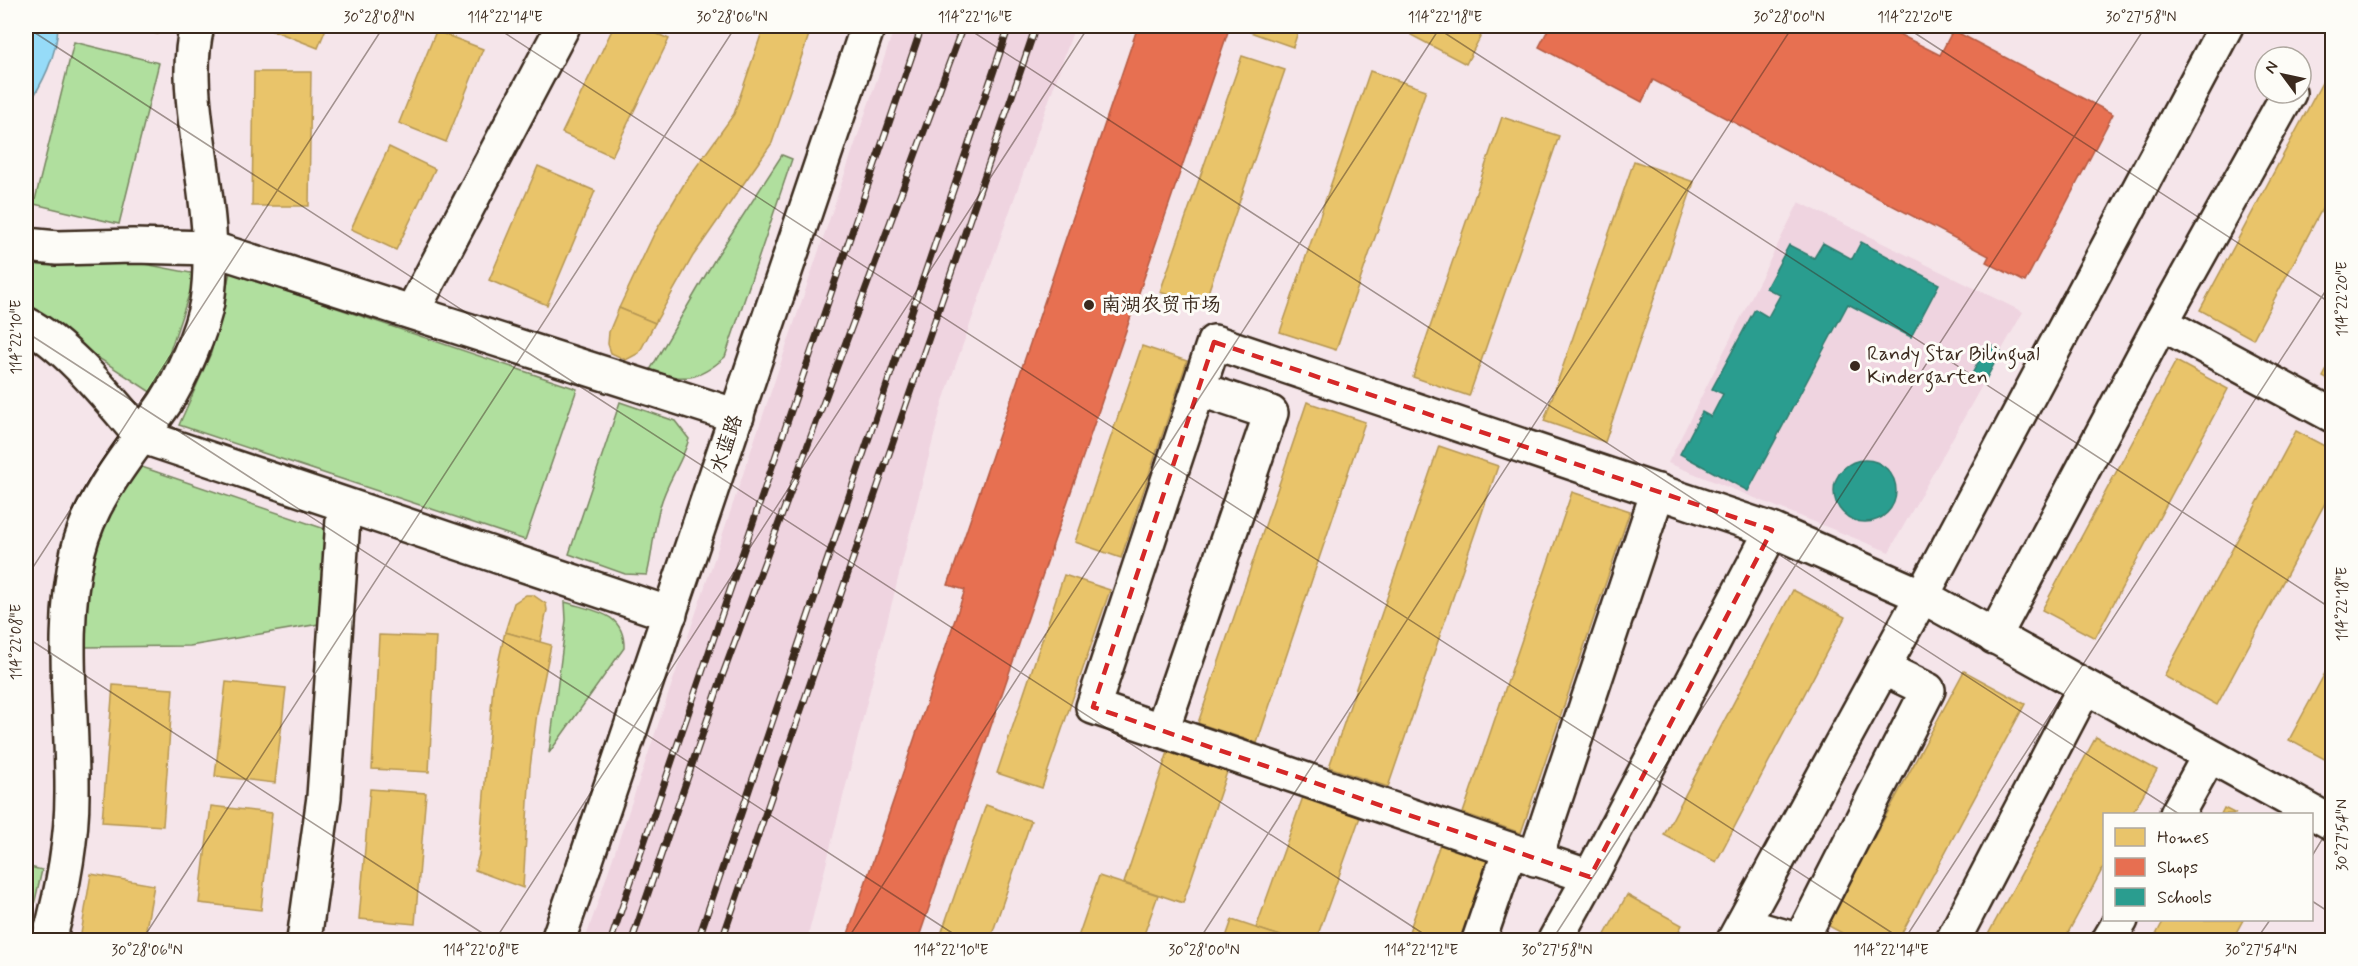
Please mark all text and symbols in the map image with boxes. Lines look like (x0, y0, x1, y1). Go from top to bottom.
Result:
text: 30°28'08"N (343, 8, 415, 28)
text: 114°22'14"E (467, 8, 543, 28)
text: 30°28'06"N (696, 8, 768, 28)
text: 114°22'16"E (938, 8, 1013, 28)
text: 114°22'18"E (1408, 8, 1483, 28)
text: 30°28'00"N (1753, 8, 1825, 28)
text: 114°22'20"E (1877, 8, 1953, 28)
text: 30°27'58"N (2105, 8, 2177, 28)
north arrow (2253, 45, 2313, 105)
text: N (2260, 57, 2283, 78)
text: 114°22'20"E (2333, 261, 2353, 337)
place label: 南湖农贸市场 (1101, 292, 1221, 319)
marker: 南湖农贸市场 (1082, 298, 1096, 312)
text: 114°22'10"E (7, 299, 27, 375)
place label: Randy Star Bilingual Kindergarten (1867, 341, 2040, 393)
marker: Randy Star Bilingual Kindergarten (1848, 359, 1862, 373)
street label: 水蓝路 (704, 410, 750, 477)
text: 114°22'18"E (2333, 566, 2353, 641)
text: 114°22'08"E (7, 604, 27, 680)
text: 30°27'54"N (2333, 799, 2353, 871)
legend (2103, 813, 2313, 921)
text: Homes (2157, 826, 2209, 850)
text: Shops (2157, 856, 2198, 880)
text: Schools (2157, 886, 2212, 910)
text: 30°28'06"N (111, 941, 183, 961)
text: 114°22'08"E (443, 941, 519, 961)
text: 114°22'10"E (913, 941, 989, 961)
text: 30°28'00"N (1168, 941, 1240, 961)
text: 114°22'12"E (1384, 941, 1458, 961)
text: 30°27'58"N (1521, 941, 1593, 961)
text: 114°22'14"E (1853, 941, 1929, 961)
text: 30°27'54"N (2225, 941, 2297, 961)

